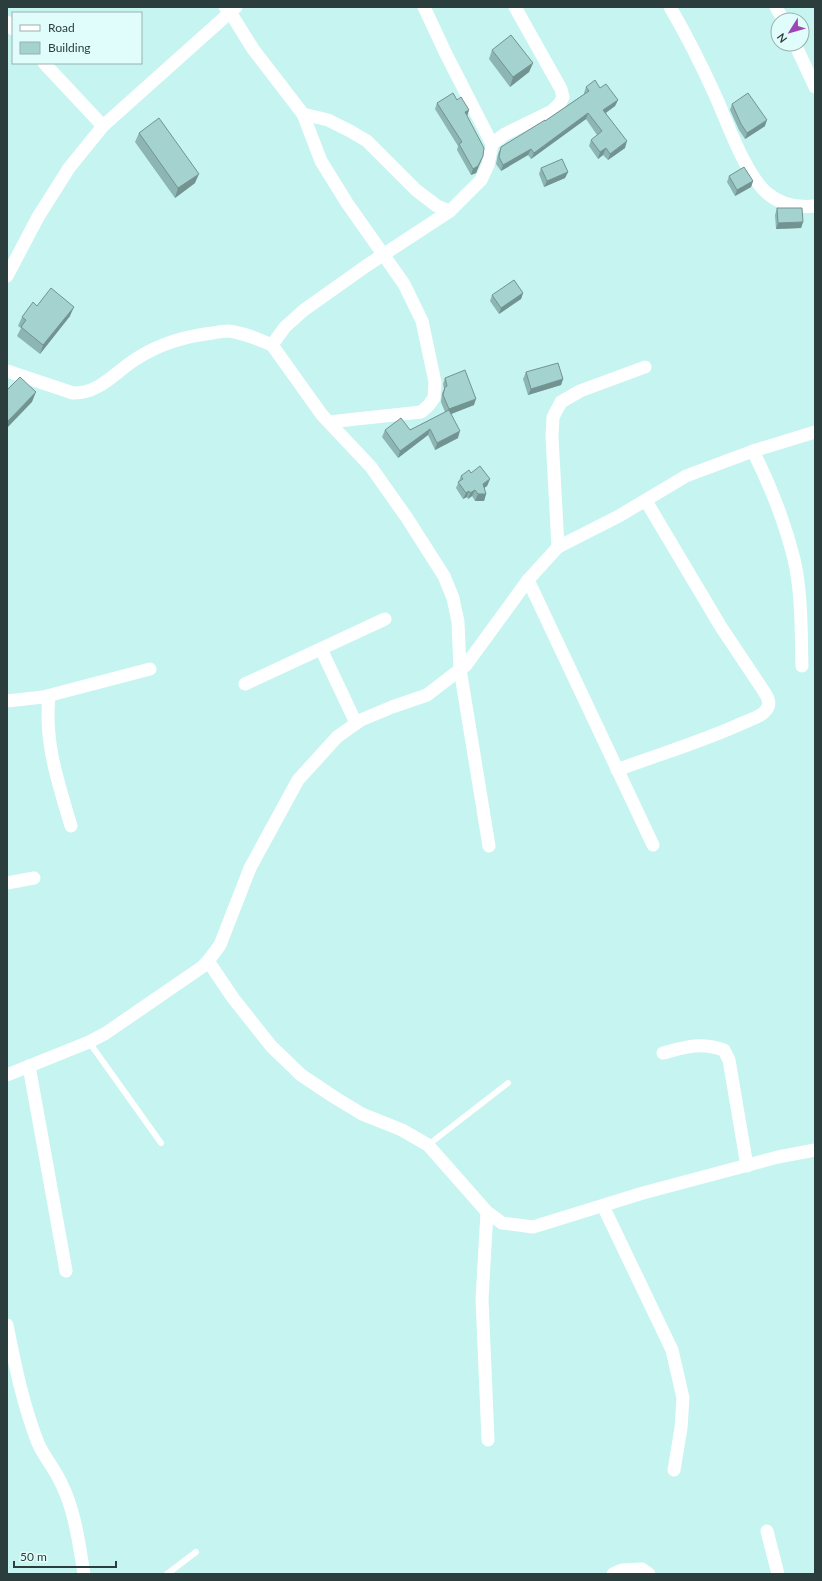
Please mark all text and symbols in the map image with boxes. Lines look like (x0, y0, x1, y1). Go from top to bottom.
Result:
legend (12, 12, 142, 64)
north arrow (770, 12, 810, 52)
text: Road (48, 20, 75, 35)
text: N (774, 31, 789, 46)
text: Building (48, 40, 91, 55)
scale bar (14, 1543, 116, 1569)
text: 50 m (20, 1549, 47, 1564)

